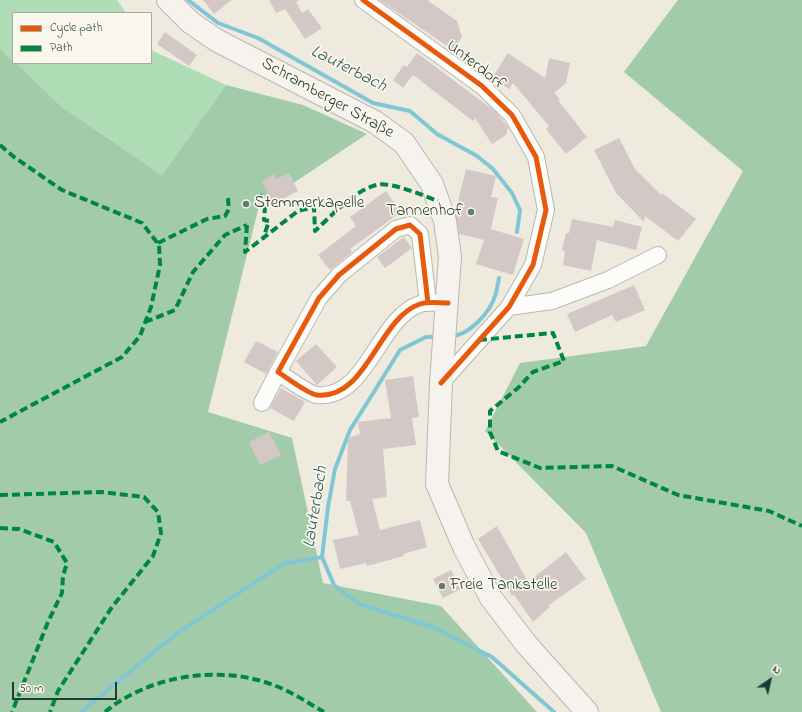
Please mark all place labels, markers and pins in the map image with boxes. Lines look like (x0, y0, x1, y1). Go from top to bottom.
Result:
place label: Stemmerkapelle (254, 194, 364, 214)
marker: Stemmerkapelle (241, 199, 251, 209)
place label: Tannenhof (387, 202, 463, 222)
marker: Tannenhof (466, 207, 476, 217)
place label: Freie Tankstelle (450, 576, 558, 596)
marker: Freie Tankstelle (437, 581, 447, 591)

